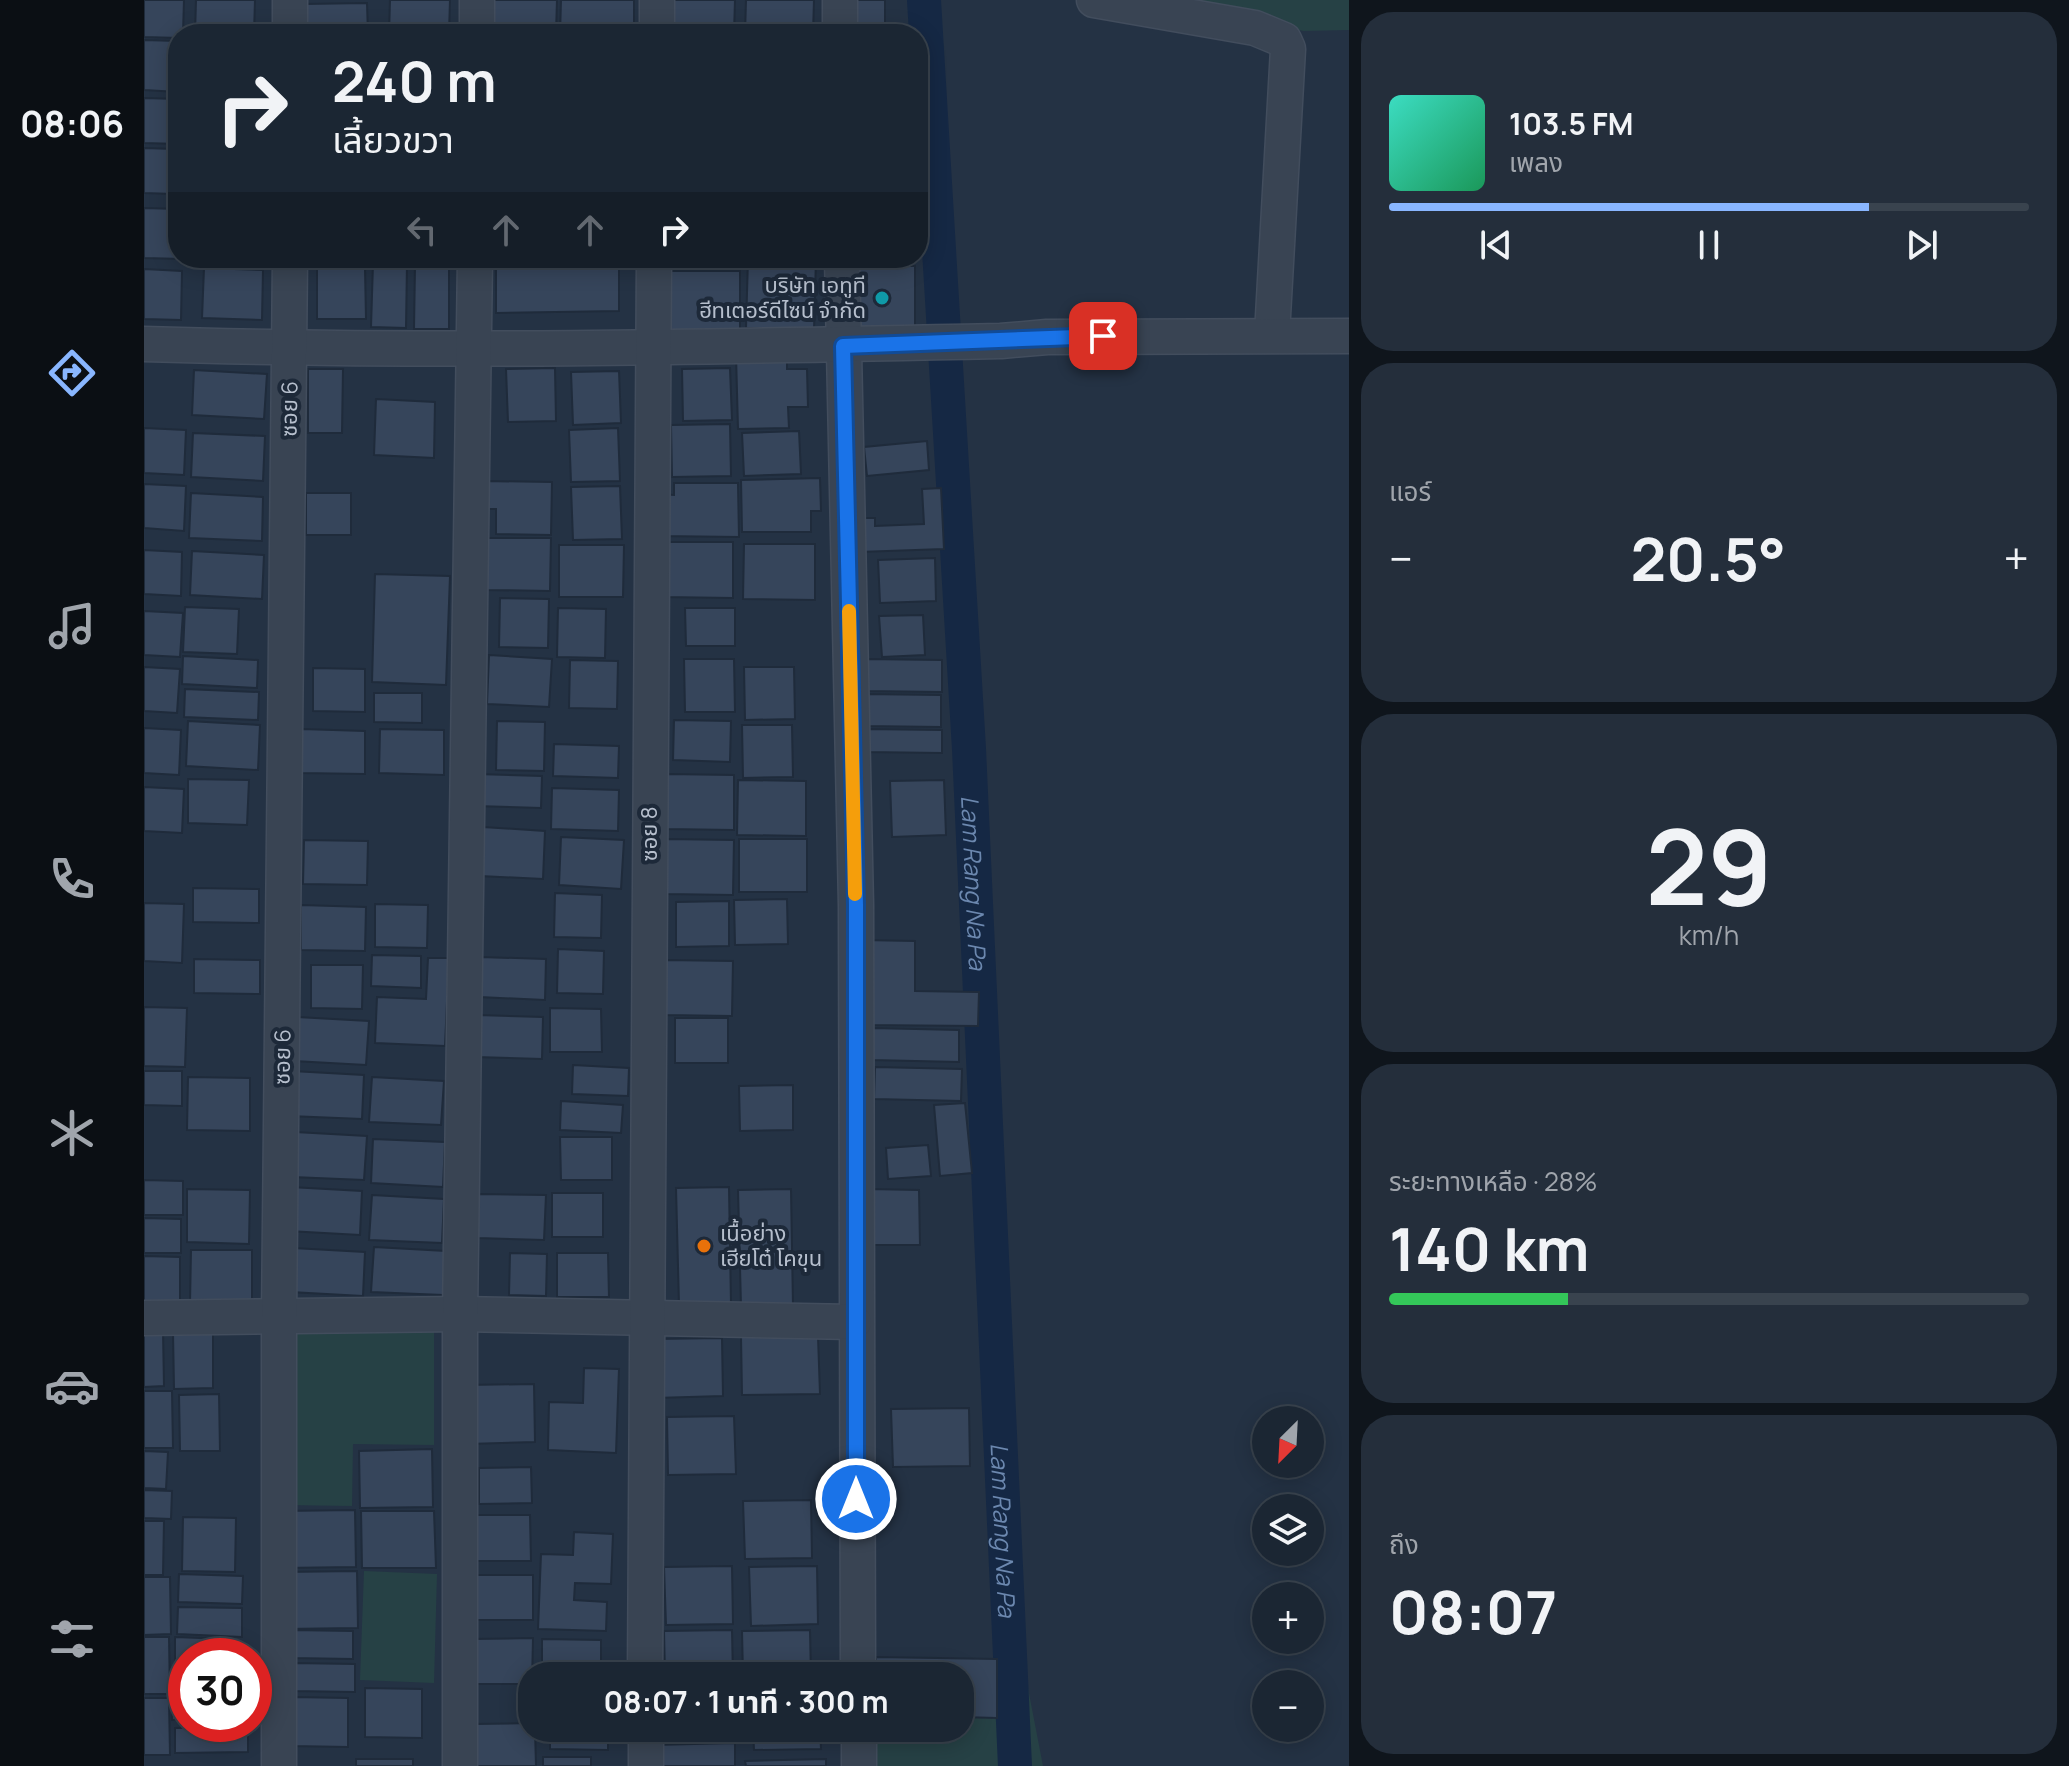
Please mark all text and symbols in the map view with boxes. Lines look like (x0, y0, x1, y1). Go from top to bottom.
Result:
text: 240 m (332, 42, 497, 119)
icon: right (200, 56, 304, 160)
text: 08:06 (20, 99, 124, 148)
text: 103.5 FM (1509, 103, 1633, 144)
text: เลี้ยวขวา (332, 115, 454, 164)
text: เพลง (1509, 144, 1563, 180)
icon: left (400, 208, 444, 252)
icon: ahead (484, 208, 528, 252)
icon: ahead (568, 208, 612, 252)
icon: right (652, 208, 696, 252)
icon: previous (1474, 223, 1518, 267)
icon: pause (1687, 223, 1731, 267)
icon: next (1900, 223, 1944, 267)
place label: บริษัท เอทูที ฮีทเตอร์ดีไซน์ จำกัด (699, 270, 866, 325)
marker: บริษัท เอทูที ฮีทเตอร์ดีไซน์ จำกัด (873, 289, 891, 307)
pin (1069, 302, 1137, 370)
icon: arrive (1081, 314, 1125, 358)
icon: directions (44, 345, 100, 401)
street label: ซอย 6 (274, 381, 304, 437)
text: แอร์ (1389, 473, 1431, 509)
text: 20.5° (1630, 517, 1786, 599)
text: − (1389, 528, 1413, 588)
text: + (2004, 528, 2029, 588)
icon: music (44, 598, 100, 654)
text: 29 (1646, 794, 1772, 936)
water label: Lam Rang Na Pa (955, 795, 996, 972)
street label: ซอย 8 (634, 806, 664, 862)
icon: phone (44, 851, 100, 907)
text: km/h (1679, 917, 1739, 953)
street label: ซอย 6 (267, 1029, 297, 1085)
icon: climate (44, 1105, 100, 1161)
text: ระยะทางเหลือ · 28% (1389, 1163, 1597, 1199)
text: 140 km (1389, 1207, 1590, 1289)
place label: เนื้อย่าง เฮียโต๋ โคขุน (720, 1218, 822, 1273)
marker: เนื้อย่าง เฮียโต๋ โคขุน (695, 1237, 713, 1255)
icon: car (44, 1358, 100, 1414)
north arrow (1252, 1406, 1324, 1478)
map controls (1252, 1406, 1324, 1742)
water label: Lam Rang Na Pa (984, 1442, 1025, 1619)
position arrow (814, 1457, 898, 1541)
button: layers (1252, 1494, 1324, 1566)
text: ถึง (1389, 1526, 1419, 1562)
text: 08:07 (1389, 1570, 1557, 1652)
button: + (1252, 1582, 1324, 1654)
icon: filters (44, 1611, 100, 1667)
speed limit sign: 30 (168, 1638, 272, 1742)
button: − (1252, 1670, 1324, 1742)
text: 08:07 · 1 นาที · 300 m (604, 1681, 888, 1722)

